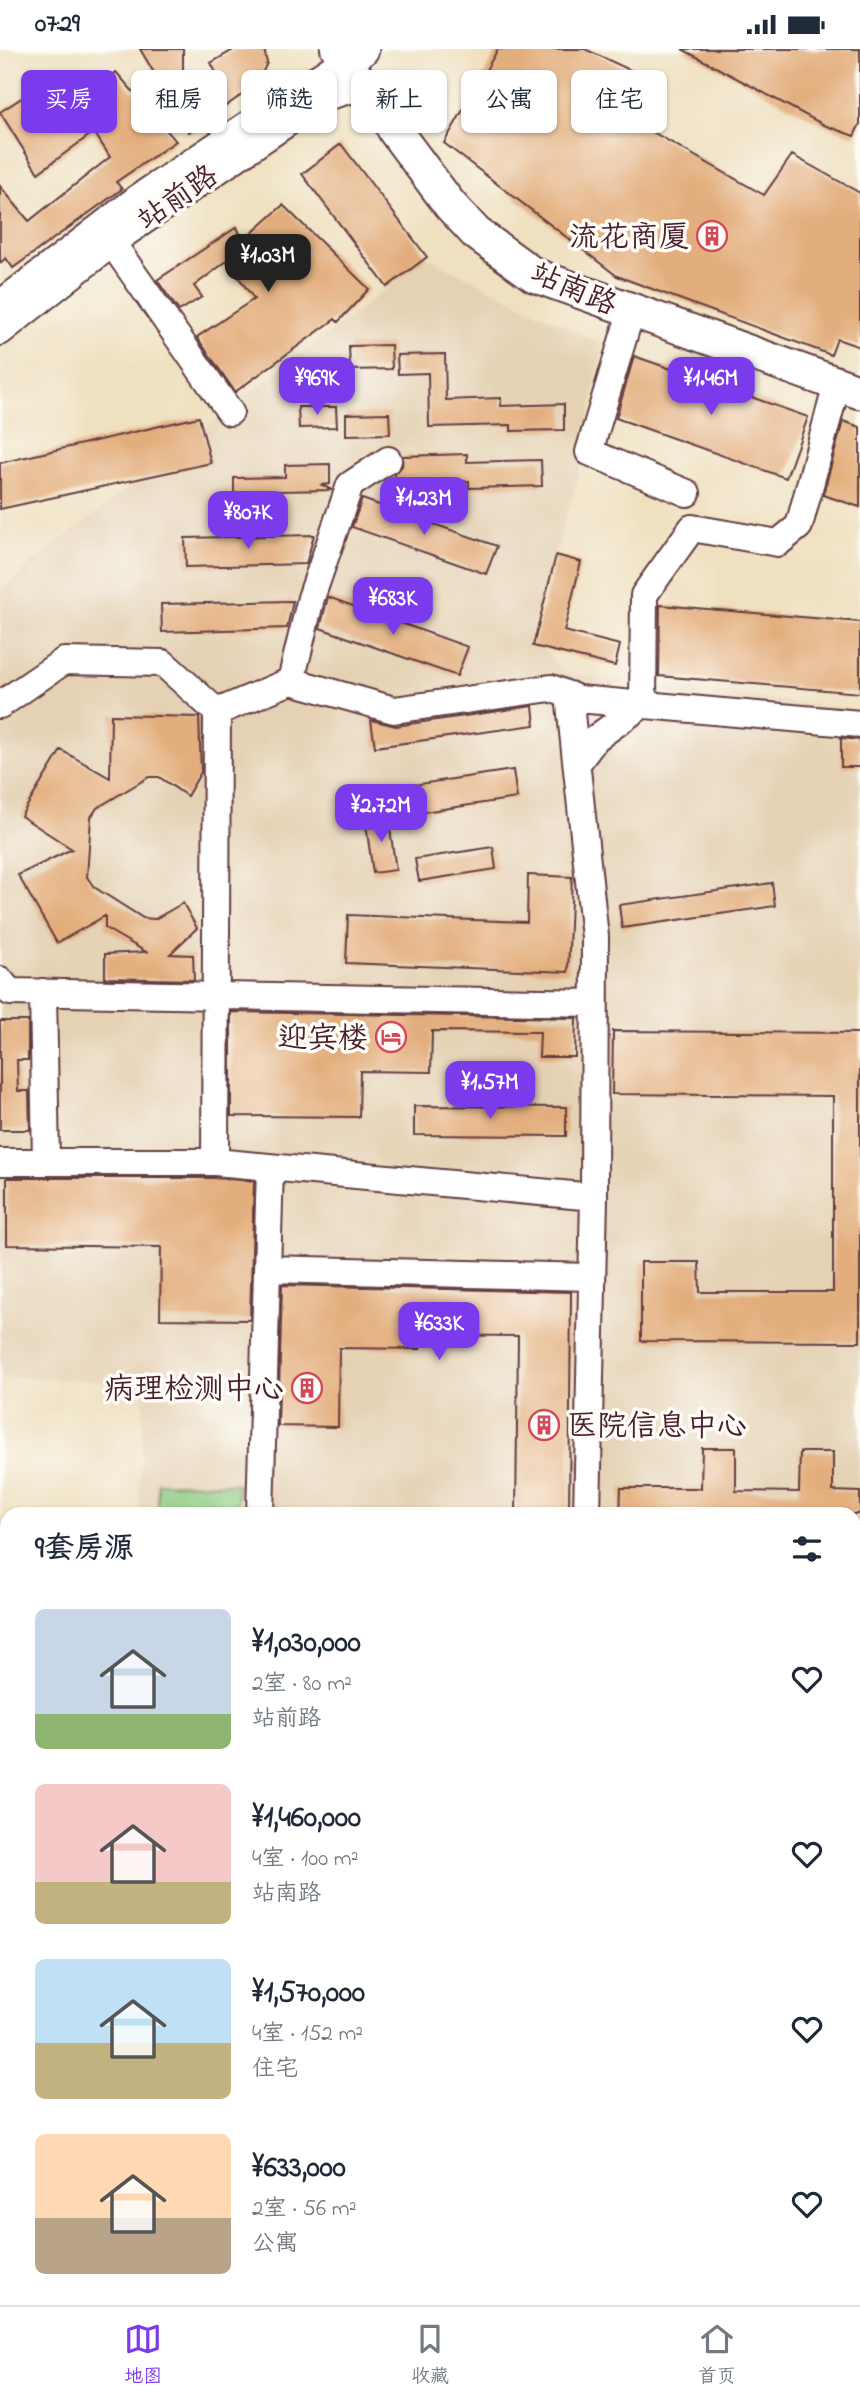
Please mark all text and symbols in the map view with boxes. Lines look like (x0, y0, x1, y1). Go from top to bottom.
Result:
text: 07:29 (35, 6, 80, 44)
chip: 买房 (21, 70, 117, 133)
chip: 租房 (131, 70, 227, 133)
chip: 筛选 (241, 70, 337, 133)
chip: 新上 (351, 70, 447, 133)
chip: 公寓 (461, 70, 557, 133)
chip: 住宅 (571, 70, 667, 133)
street label: 站前路 (129, 156, 228, 243)
place label: 流花商厦 (569, 217, 689, 261)
building icon: 流花商厦 (695, 219, 729, 253)
pin: ¥1.03M (211, 235, 325, 294)
text: ¥1.03M (241, 240, 295, 273)
street label: 站南路 (523, 253, 623, 329)
pin: ¥969K (268, 357, 366, 417)
pin: ¥1.46M (654, 357, 768, 417)
text: ¥969K (295, 363, 339, 396)
text: ¥1.46M (684, 363, 738, 396)
pin: ¥1.23M (367, 477, 481, 537)
text: ¥1.23M (396, 483, 452, 516)
pin: ¥807K (199, 491, 297, 551)
text: ¥807K (224, 497, 272, 530)
pin: ¥683K (344, 577, 442, 637)
text: ¥683K (369, 583, 417, 616)
pin: ¥2.72M (324, 785, 438, 844)
text: ¥2.72M (351, 790, 411, 823)
place label: 迎宾楼 (278, 1018, 368, 1062)
hotel icon: 迎宾楼 (374, 1020, 408, 1054)
pin: ¥1.57M (433, 1061, 547, 1121)
text: ¥1.57M (461, 1067, 519, 1100)
pin: ¥633K (390, 1303, 488, 1362)
text: ¥633K (414, 1308, 464, 1341)
place label: 病理检测中心 (104, 1369, 284, 1413)
building icon: 病理检测中心 (290, 1371, 324, 1405)
place label: 医院信息中心 (567, 1406, 747, 1450)
building icon: 医院信息中心 (527, 1408, 561, 1442)
text: 9套房源 (35, 1528, 134, 1572)
icon: filters (788, 1530, 826, 1568)
text: ¥1,030,000 (252, 1622, 361, 1666)
icon: home (91, 1637, 175, 1721)
icon: heart (788, 1660, 826, 1698)
text: 2室 · 80 m² (252, 1668, 352, 1701)
text: 站前路 (252, 1703, 321, 1736)
text: ¥1,460,000 (252, 1797, 361, 1841)
icon: home (91, 1812, 175, 1896)
icon: heart (788, 1835, 826, 1873)
text: 4室 · 100 m² (252, 1843, 359, 1876)
text: 站南路 (252, 1878, 321, 1911)
text: ¥1,570,000 (252, 1972, 365, 2016)
icon: home (91, 1987, 175, 2071)
icon: heart (788, 2010, 826, 2048)
text: 4室 · 152 m² (252, 2018, 363, 2051)
text: 住宅 (252, 2053, 298, 2086)
text: ¥633,000 (252, 2147, 346, 2191)
icon: home (91, 2162, 175, 2246)
icon: heart (788, 2185, 826, 2223)
text: 2室 · 56 m² (252, 2193, 357, 2226)
text: 公寓 (252, 2228, 298, 2261)
tab: 地图 (124, 2320, 162, 2391)
tab: 收藏 (411, 2320, 449, 2391)
tab: 首页 (698, 2320, 736, 2391)

